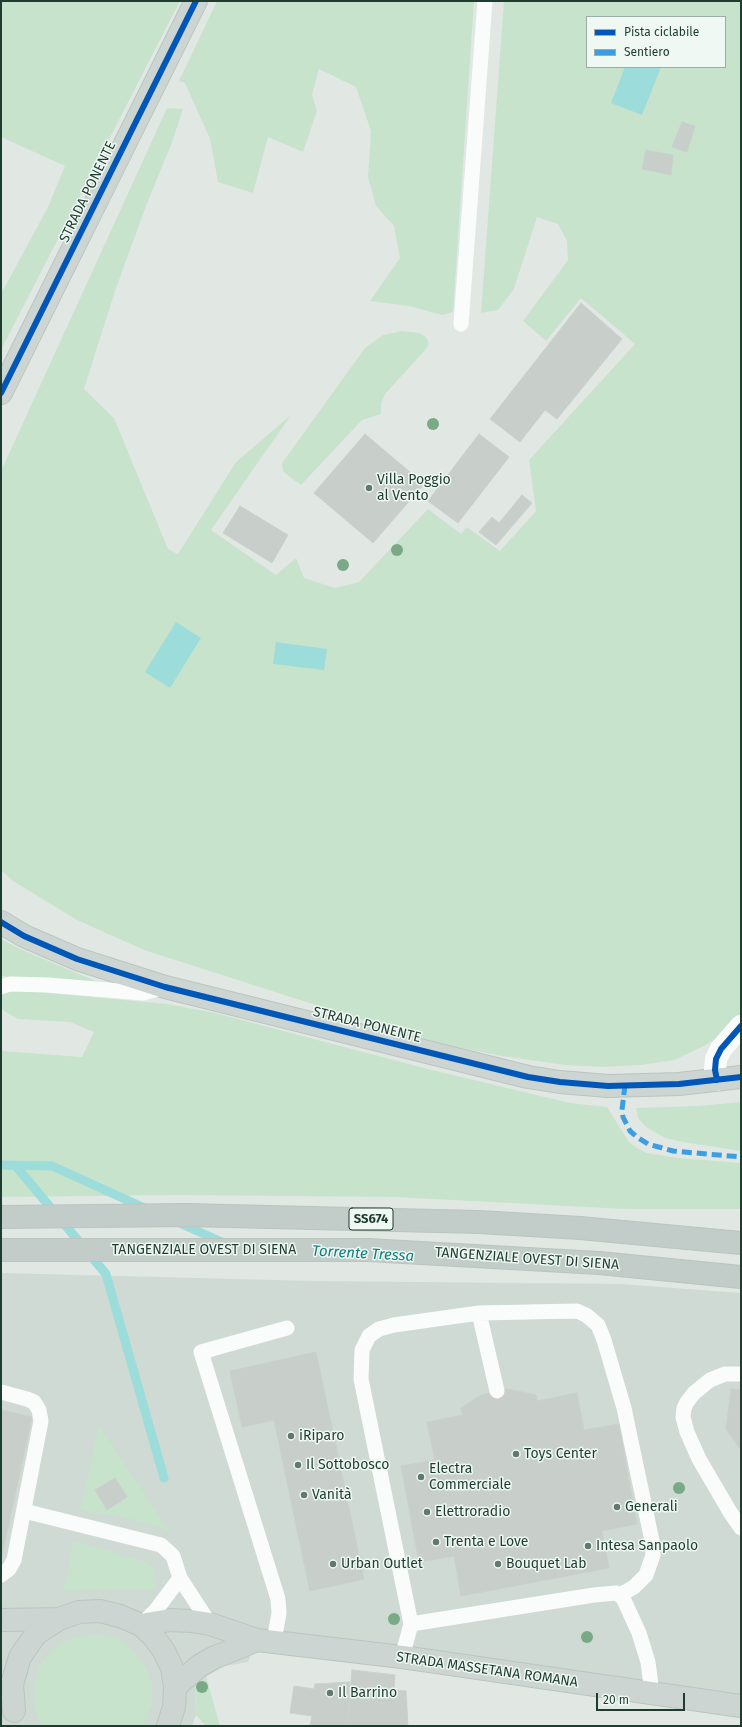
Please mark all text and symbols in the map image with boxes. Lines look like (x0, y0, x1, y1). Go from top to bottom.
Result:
legend (586, 16, 726, 68)
text: Pista ciclabile (624, 25, 699, 39)
text: Sentiero (624, 45, 670, 59)
street label: STRADA PONENTE (56, 139, 120, 245)
place label: Villa Poggio al Vento (377, 472, 451, 504)
marker: Villa Poggio al Vento (364, 483, 374, 493)
street label: STRADA PONENTE (311, 1003, 423, 1047)
road number: SS674 (349, 1208, 393, 1230)
street label: TANGENZIALE OVEST DI SIENA (112, 1242, 296, 1258)
water label: Torrente Tressa (312, 1242, 414, 1266)
street label: TANGENZIALE OVEST DI SIENA (434, 1244, 620, 1274)
place label: iRiparo (299, 1428, 344, 1444)
marker: iRiparo (286, 1431, 296, 1441)
place label: Toys Center (524, 1446, 597, 1462)
marker: Toys Center (511, 1449, 521, 1459)
place label: Il Sottobosco (306, 1457, 389, 1473)
marker: Il Sottobosco (293, 1460, 303, 1470)
place label: Electra Commerciale (429, 1461, 511, 1494)
marker: Electra Commerciale (416, 1472, 426, 1482)
place label: Vanità (312, 1487, 352, 1503)
marker: Vanità (299, 1490, 309, 1500)
place label: Generali (625, 1499, 678, 1515)
marker: Generali (612, 1502, 622, 1512)
place label: Elettroradio (435, 1504, 510, 1520)
marker: Elettroradio (422, 1507, 432, 1517)
place label: Trenta e Love (444, 1534, 528, 1550)
marker: Trenta e Love (431, 1537, 441, 1547)
place label: Intesa Sanpaolo (596, 1538, 698, 1554)
marker: Intesa Sanpaolo (583, 1541, 593, 1551)
place label: Urban Outlet (341, 1556, 423, 1572)
place label: Bouquet Lab (506, 1556, 587, 1572)
marker: Urban Outlet (328, 1559, 338, 1569)
marker: Bouquet Lab (493, 1559, 503, 1569)
street label: STRADA MASSETANA ROMANA (395, 1649, 579, 1691)
place label: Il Barrino (338, 1685, 397, 1701)
scale bar (598, 1685, 687, 1711)
marker: Il Barrino (325, 1688, 335, 1698)
text: 20 m (603, 1693, 629, 1707)

